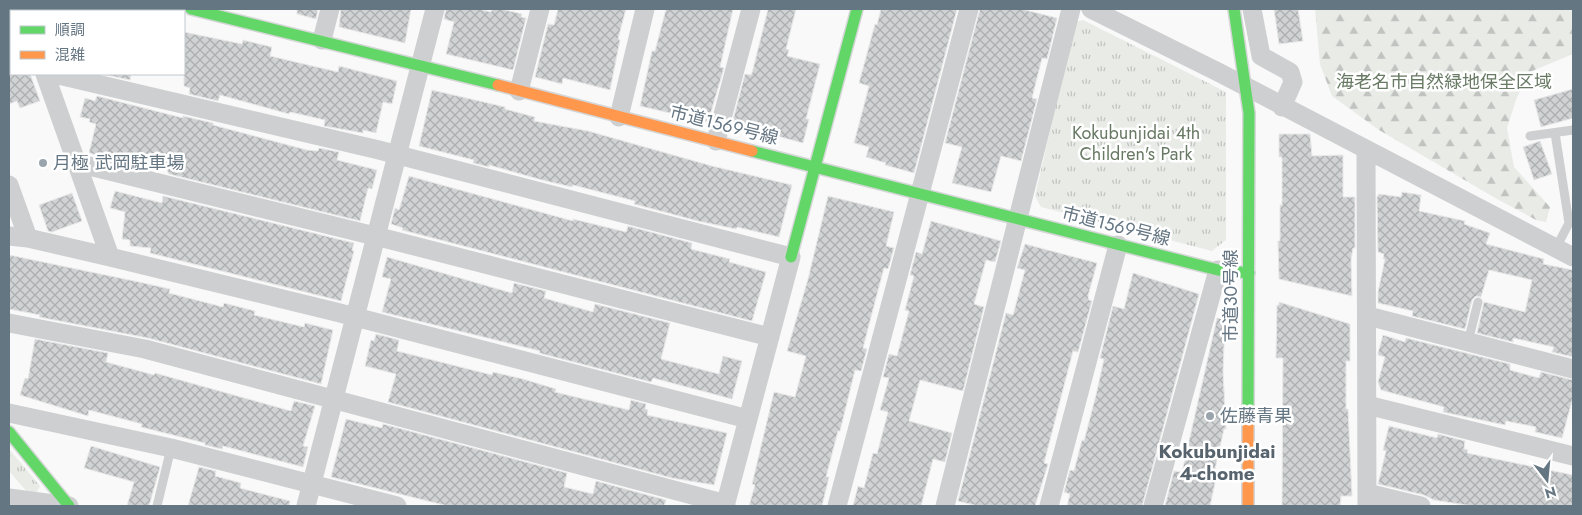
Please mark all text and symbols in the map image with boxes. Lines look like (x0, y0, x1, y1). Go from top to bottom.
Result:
legend (10, 10, 185, 75)
text: 順調 (55, 19, 85, 41)
text: 混雑 (55, 44, 85, 66)
park label: 海老名市自然緑地保全区域 (1336, 69, 1552, 95)
street label: 市道1569号線 (667, 99, 781, 151)
park label: Kokubunjidai 4th Children's Park (1072, 120, 1200, 167)
place label: 月極 武岡駐車場 (53, 150, 184, 176)
marker: 月極 武岡駐車場 (37, 157, 49, 169)
street label: 市道1569号線 (1059, 200, 1173, 252)
street label: 市道30号線 (1218, 250, 1244, 342)
place label: 佐藤青果 (1220, 403, 1292, 429)
marker: 佐藤青果 (1204, 410, 1216, 422)
district label: Kokubunjidai 4-chome (1159, 438, 1275, 487)
north arrow (1522, 455, 1572, 505)
text: N (1542, 481, 1559, 504)

